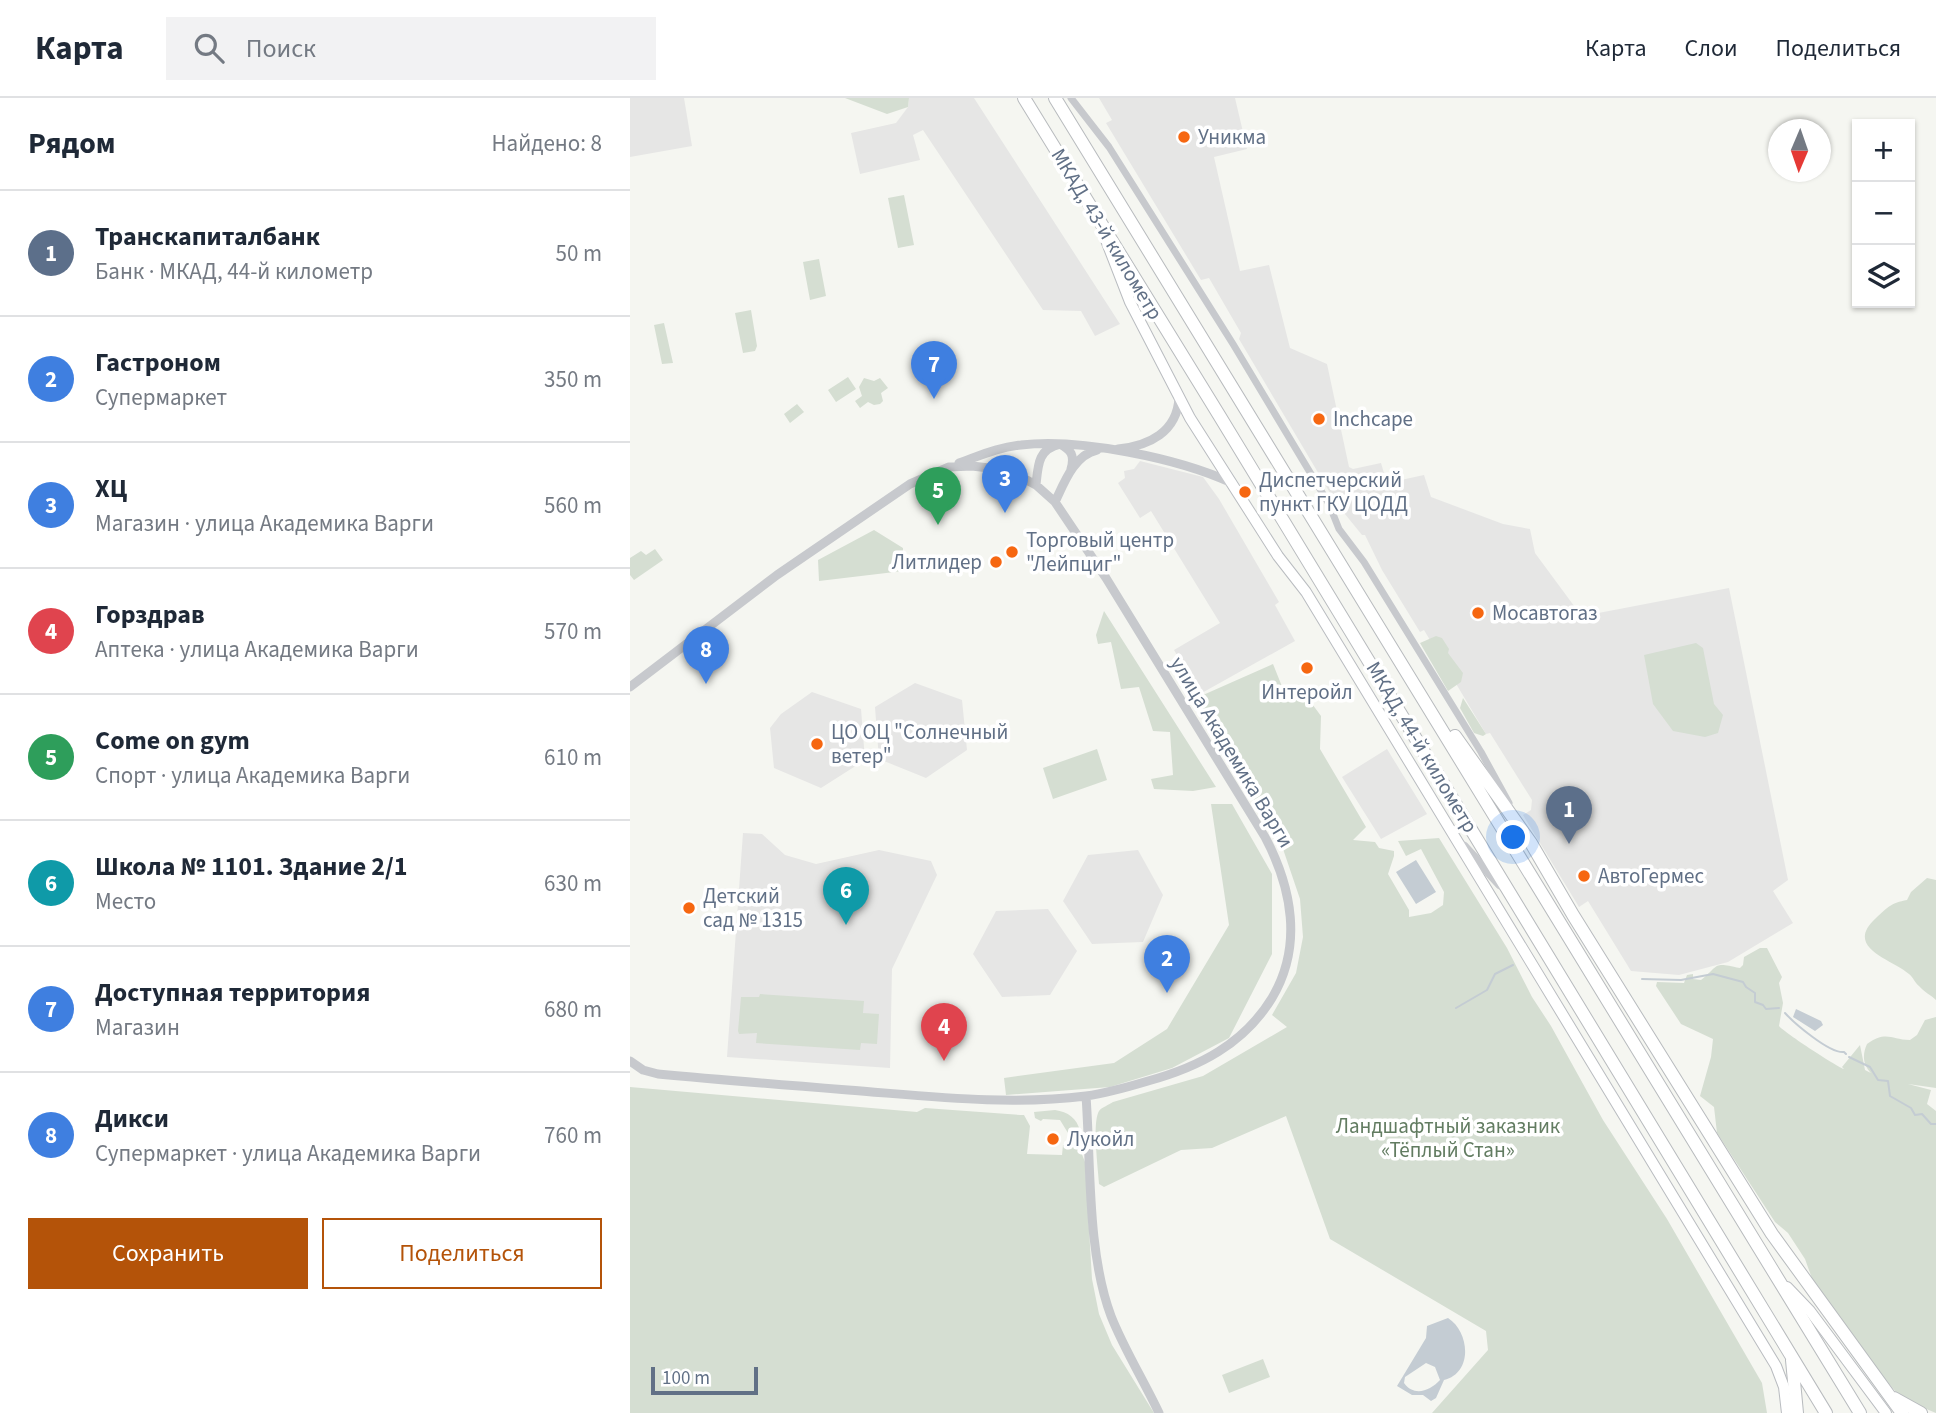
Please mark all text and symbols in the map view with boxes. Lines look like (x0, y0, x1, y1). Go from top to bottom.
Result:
search box (166, 17, 656, 80)
text: Карта (35, 25, 124, 72)
icon: search (190, 29, 228, 67)
text: Поиск (246, 30, 316, 67)
text: Карта (1585, 31, 1647, 66)
text: Слои (1685, 31, 1738, 66)
text: Поделиться (1776, 31, 1901, 66)
north arrow (1768, 119, 1831, 182)
map controls (1852, 119, 1915, 308)
button: + (1852, 119, 1915, 182)
text: Рядом (28, 122, 116, 165)
place label: Уникма (1198, 122, 1266, 152)
text: Найдено: 8 (492, 127, 602, 160)
marker: Уникма (1176, 129, 1192, 145)
street label: МКАД, 43-й километр (1044, 143, 1170, 325)
button: − (1852, 182, 1915, 245)
text: Транскапиталбанк (95, 218, 320, 255)
text: 1 (45, 237, 57, 270)
text: 50 m (555, 237, 602, 270)
button: layers (1852, 245, 1915, 308)
text: Банк · МКАД, 44-й километр (95, 255, 373, 288)
pin: 7 (911, 341, 957, 399)
text: Гастроном (95, 344, 221, 381)
text: 2 (45, 363, 57, 396)
text: 350 m (544, 363, 602, 396)
text: Супермаркет (95, 381, 227, 414)
place label: Inchcape (1333, 404, 1413, 434)
marker: Inchcape (1311, 411, 1327, 427)
pin: 3 (982, 455, 1028, 513)
place label: Диспетчерский пункт ГКУ ЦОДД (1259, 465, 1408, 519)
pin: 5 (915, 467, 961, 525)
text: ХЦ (95, 470, 127, 507)
marker: Диспетчерский пункт ГКУ ЦОДД (1237, 484, 1253, 500)
text: 3 (45, 489, 57, 522)
text: 560 m (544, 489, 602, 522)
text: Магазин · улица Академика Варги (95, 507, 434, 540)
place label: Торговый центр "Лейпциг" (1026, 525, 1174, 579)
marker: Торговый центр "Лейпциг" (1004, 544, 1020, 560)
place label: Литлидер (892, 547, 982, 577)
marker: Литлидер (988, 554, 1004, 570)
text: Горздрав (95, 596, 205, 633)
place label: Мосавтогаз (1492, 598, 1598, 628)
marker: Мосавтогаз (1470, 605, 1486, 621)
text: 4 (45, 615, 57, 648)
text: 570 m (544, 615, 602, 648)
pin: 8 (683, 626, 729, 684)
text: Аптека · улица Академика Варги (95, 633, 419, 666)
street label: улица Академика Варги (1163, 651, 1301, 853)
street label: МКАД, 44-й километр (1359, 656, 1485, 838)
marker: Интеройл (1299, 660, 1315, 676)
place label: Интеройл (1261, 677, 1353, 707)
place label: ЦО ОЦ "Солнечный ветер" (831, 717, 1008, 771)
text: Come on gym (95, 722, 250, 759)
marker: ЦО ОЦ "Солнечный ветер" (809, 736, 825, 752)
text: 5 (45, 741, 57, 774)
text: 610 m (544, 741, 602, 774)
text: Спорт · улица Академика Варги (95, 759, 410, 792)
pin: 1 (1546, 786, 1592, 844)
your location (1496, 820, 1530, 854)
text: Школа № 1101. Здание 2/1 (95, 848, 408, 885)
place label: АвтоГермес (1598, 861, 1704, 891)
text: 6 (45, 867, 57, 900)
text: 630 m (544, 867, 602, 900)
pin: 6 (823, 867, 869, 925)
marker: АвтоГермес (1576, 868, 1592, 884)
place label: Детский сад № 1315 (703, 881, 803, 935)
text: Место (95, 885, 156, 918)
marker: Детский сад № 1315 (681, 900, 697, 916)
pin: 2 (1144, 935, 1190, 993)
text: Доступная территория (95, 974, 370, 1011)
text: 7 (45, 993, 57, 1026)
text: 680 m (544, 993, 602, 1026)
pin: 4 (921, 1003, 967, 1061)
text: Магазин (95, 1011, 180, 1044)
text: Дикси (95, 1100, 169, 1137)
park label: Ландшафтный заказник «Тёплый Стан» (1336, 1111, 1561, 1165)
text: 8 (45, 1119, 57, 1152)
text: 760 m (544, 1119, 602, 1152)
place label: Лукойл (1067, 1124, 1134, 1154)
marker: Лукойл (1045, 1131, 1061, 1147)
text: Супермаркет · улица Академика Варги (95, 1137, 481, 1170)
button: Сохранить (28, 1218, 308, 1289)
button: Поделиться (322, 1218, 602, 1289)
scale bar (651, 1364, 758, 1396)
text: 100 m (662, 1365, 710, 1392)

